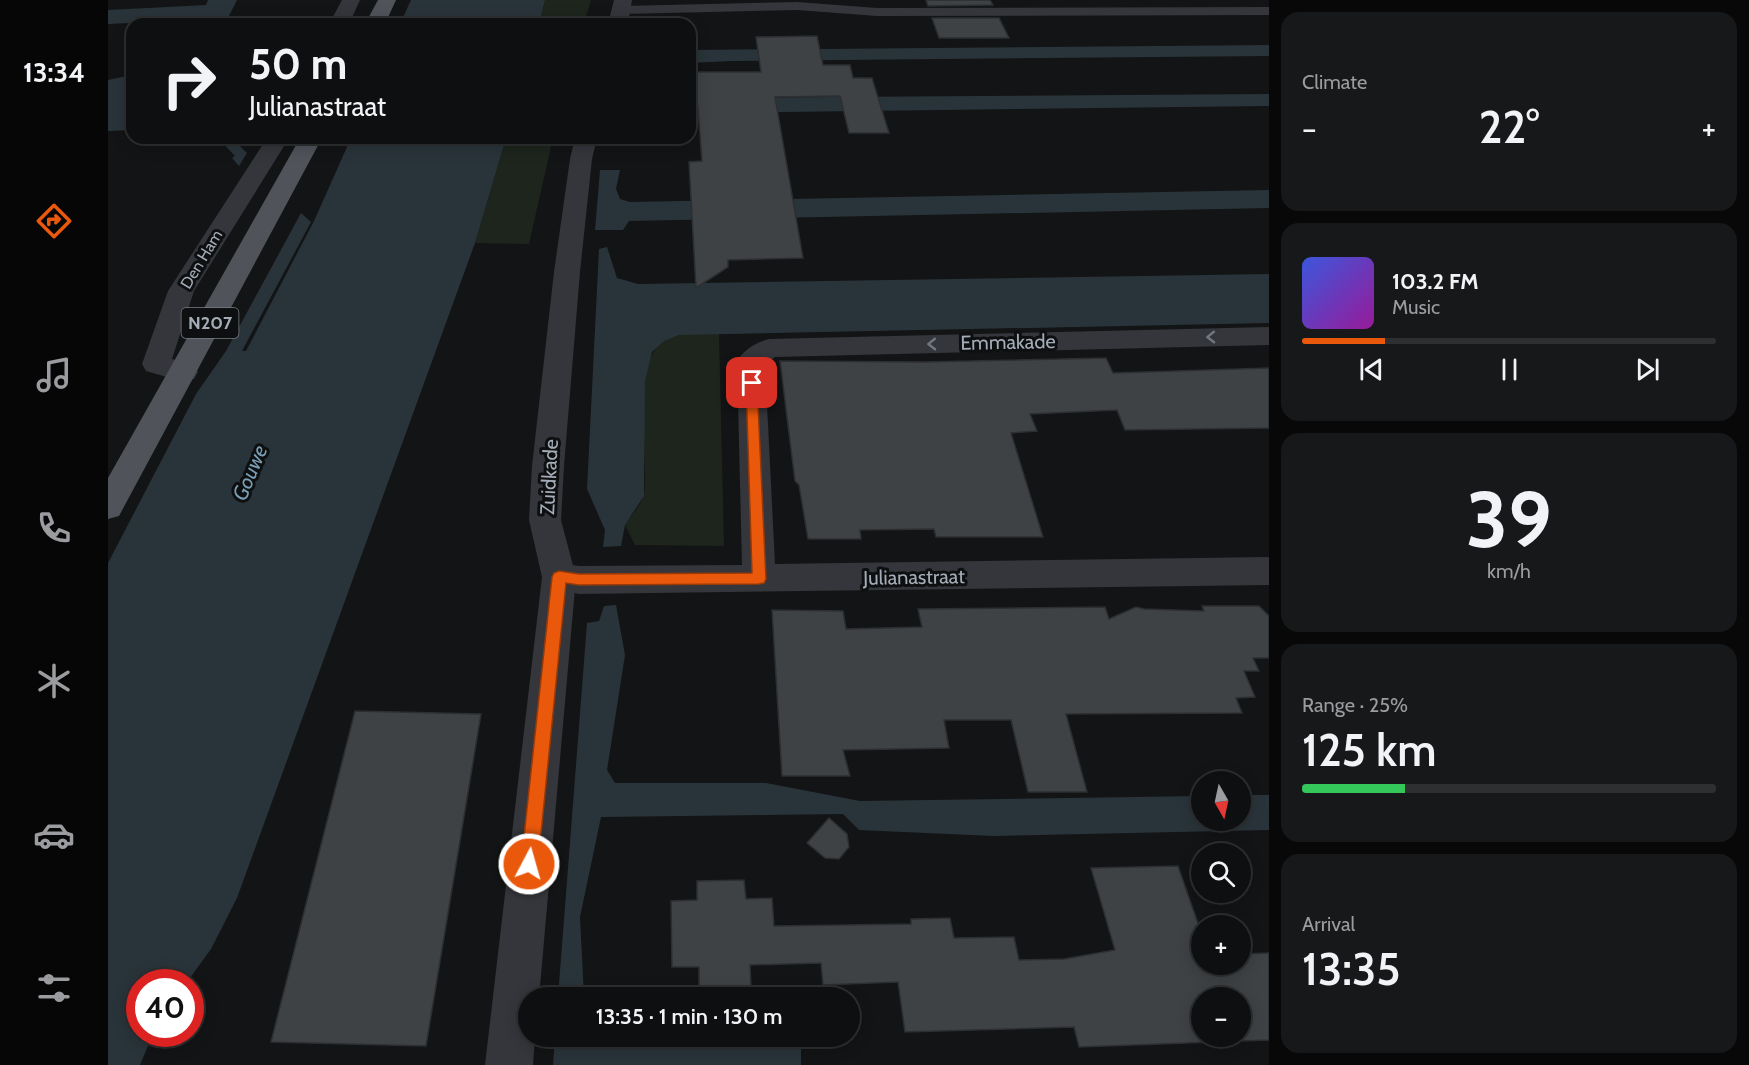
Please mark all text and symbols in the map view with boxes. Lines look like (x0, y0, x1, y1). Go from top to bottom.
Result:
text: 50 m (249, 38, 347, 90)
icon: right (150, 42, 228, 120)
text: 13:34 (23, 56, 85, 89)
text: Climate (1302, 70, 1367, 94)
text: Julianastraat (249, 90, 386, 123)
text: 22° (1479, 100, 1539, 154)
text: − (1302, 108, 1317, 148)
text: + (1701, 108, 1716, 148)
icon: directions (33, 200, 75, 242)
street label: Den Ham (177, 226, 226, 292)
text: 103.2 FM (1392, 268, 1479, 295)
text: Music (1392, 295, 1440, 319)
road number: N207 (182, 308, 238, 338)
street label: Emmakade (960, 329, 1056, 355)
one-way arrow (1206, 331, 1215, 344)
one-way arrow (927, 338, 936, 350)
icon: previous (1355, 353, 1388, 386)
icon: pause (1493, 353, 1526, 386)
icon: next (1631, 353, 1664, 386)
icon: music (33, 354, 75, 396)
pin (726, 357, 777, 408)
icon: arrive (735, 366, 768, 399)
street label: Zuidkade (535, 438, 563, 516)
water label: Gouwe (227, 441, 272, 504)
text: 39 (1466, 472, 1552, 567)
icon: phone (33, 507, 75, 549)
text: km/h (1487, 559, 1531, 583)
street label: Julianastraat (862, 564, 965, 590)
icon: climate (33, 660, 75, 702)
text: Range · 25% (1302, 693, 1408, 717)
text: 125 km (1302, 723, 1436, 777)
north arrow (1191, 771, 1251, 831)
map controls (1191, 771, 1251, 1047)
icon: car (33, 814, 75, 856)
position arrow (497, 832, 561, 896)
button: search (1191, 843, 1251, 903)
text: Arrival (1302, 912, 1355, 936)
button: + (1191, 915, 1251, 975)
text: 13:35 (1302, 942, 1400, 996)
icon: filters (33, 967, 75, 1009)
speed limit sign: 40 (126, 969, 204, 1047)
button: − (1191, 987, 1251, 1047)
text: 13:35 · 1 min · 130 m (596, 1003, 782, 1030)

